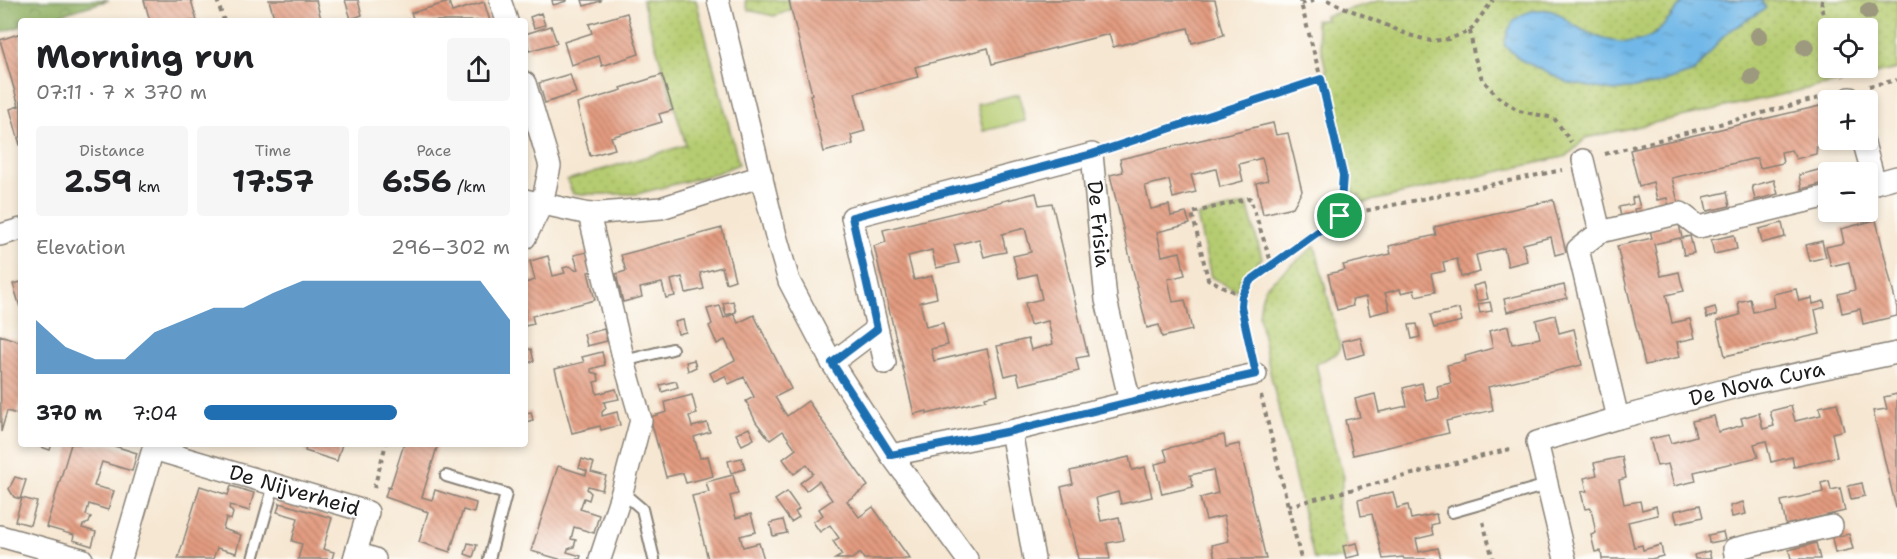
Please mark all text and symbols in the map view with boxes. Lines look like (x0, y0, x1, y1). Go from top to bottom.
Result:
map controls (1818, 18, 1878, 222)
button: locate (1818, 18, 1878, 78)
text: Morning run (36, 34, 254, 79)
button: share (447, 38, 510, 101)
text: 07:11 · 7 × 370 m (36, 79, 207, 105)
button: + (1818, 90, 1878, 150)
text: Distance (79, 140, 145, 161)
text: Time (255, 140, 291, 161)
text: Pace (416, 140, 452, 161)
text: 2.59 (64, 161, 132, 202)
text: 17:57 (232, 161, 314, 202)
text: 6:56 (382, 161, 452, 202)
button: − (1818, 162, 1878, 222)
text: km (132, 176, 160, 197)
text: /km (452, 176, 486, 197)
street label: De Frisia (1081, 179, 1117, 268)
pin (1314, 190, 1365, 241)
icon: arrive (1323, 199, 1356, 232)
text: Elevation (36, 234, 126, 260)
text: 296–302 m (391, 234, 510, 260)
street label: De Nova Cura (1686, 355, 1827, 413)
text: 370 m (36, 400, 102, 426)
text: 7:04 (132, 400, 177, 426)
street label: De Nijverheid (226, 458, 363, 523)

